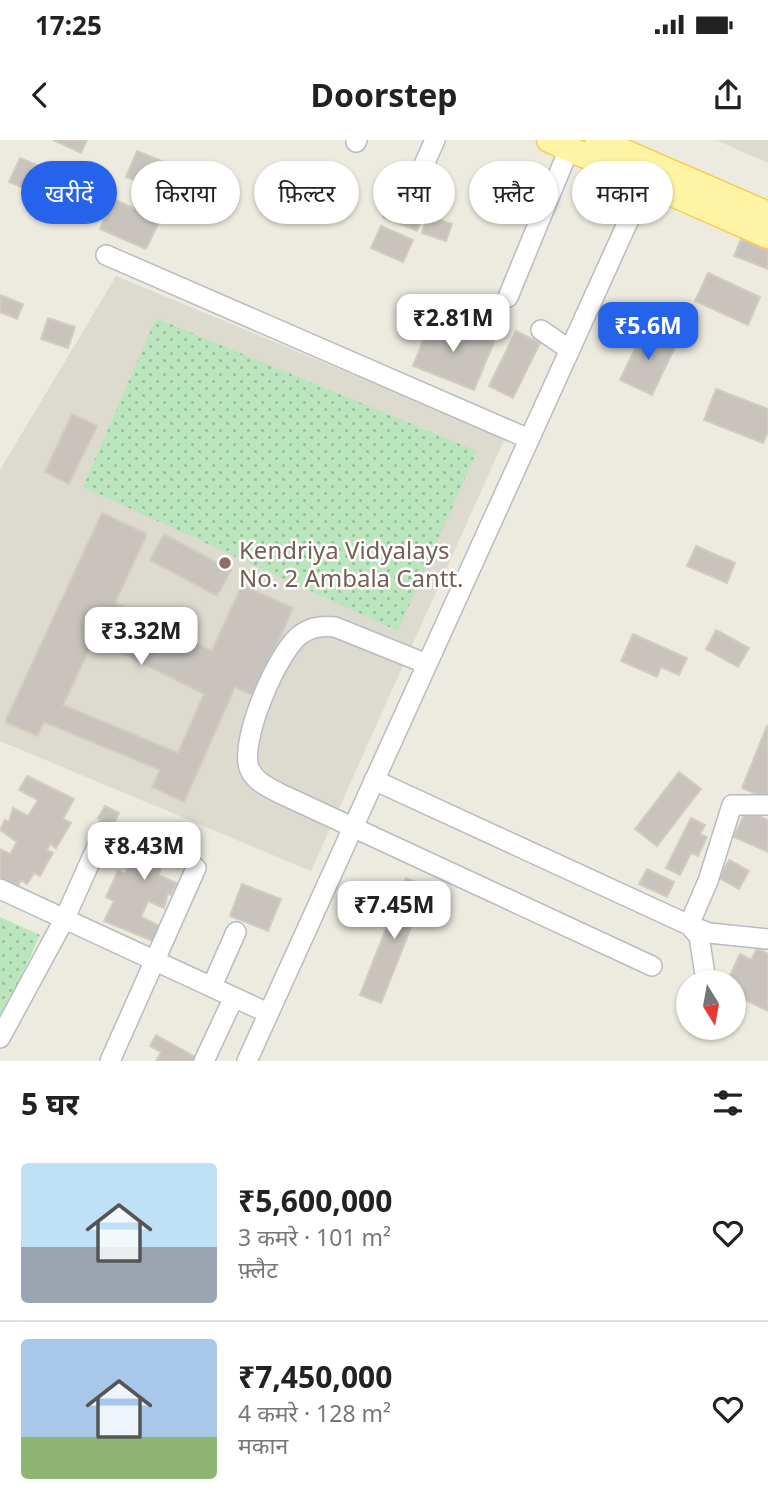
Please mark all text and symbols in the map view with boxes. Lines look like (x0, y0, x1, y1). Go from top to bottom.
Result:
text: 17:25 (35, 7, 102, 43)
text: Doorstep (310, 73, 458, 116)
icon: back (21, 76, 59, 114)
icon: share (709, 76, 747, 114)
chip: खरीदें (21, 161, 117, 224)
chip: किराया (131, 161, 240, 224)
chip: फ़िल्टर (254, 161, 359, 224)
chip: नया (373, 161, 455, 224)
chip: फ़्लैट (469, 161, 558, 224)
chip: मकान (572, 161, 673, 224)
pin: ₹2.81M (396, 294, 510, 354)
text: ₹2.81M (413, 301, 493, 333)
pin: ₹5.6M (599, 302, 697, 362)
text: ₹5.6M (614, 309, 682, 341)
place label: Kendriya Vidyalays No. 2 Ambala Cantt. (239, 533, 464, 594)
marker: Kendriya Vidyalays No. 2 Ambala Cantt. (217, 555, 233, 571)
pin: ₹3.32M (84, 608, 198, 667)
text: ₹3.32M (101, 614, 181, 646)
pin: ₹8.43M (87, 822, 201, 882)
text: ₹8.43M (104, 829, 184, 861)
pin: ₹7.45M (337, 882, 451, 941)
text: ₹7.45M (354, 888, 434, 920)
north arrow (676, 970, 746, 1040)
map controls (676, 970, 746, 1040)
text: 5 घर (21, 1083, 79, 1124)
icon: filters (709, 1084, 747, 1122)
text: ₹5,600,000 (238, 1180, 392, 1221)
icon: home (77, 1191, 161, 1275)
icon: heart (709, 1214, 747, 1252)
text: 3 कमरे · 101 m² (238, 1221, 391, 1253)
text: फ़्लैट (238, 1253, 278, 1285)
text: ₹7,450,000 (238, 1356, 392, 1397)
icon: home (77, 1367, 161, 1451)
icon: heart (709, 1390, 747, 1428)
text: 4 कमरे · 128 m² (238, 1397, 391, 1429)
text: मकान (238, 1429, 288, 1461)

